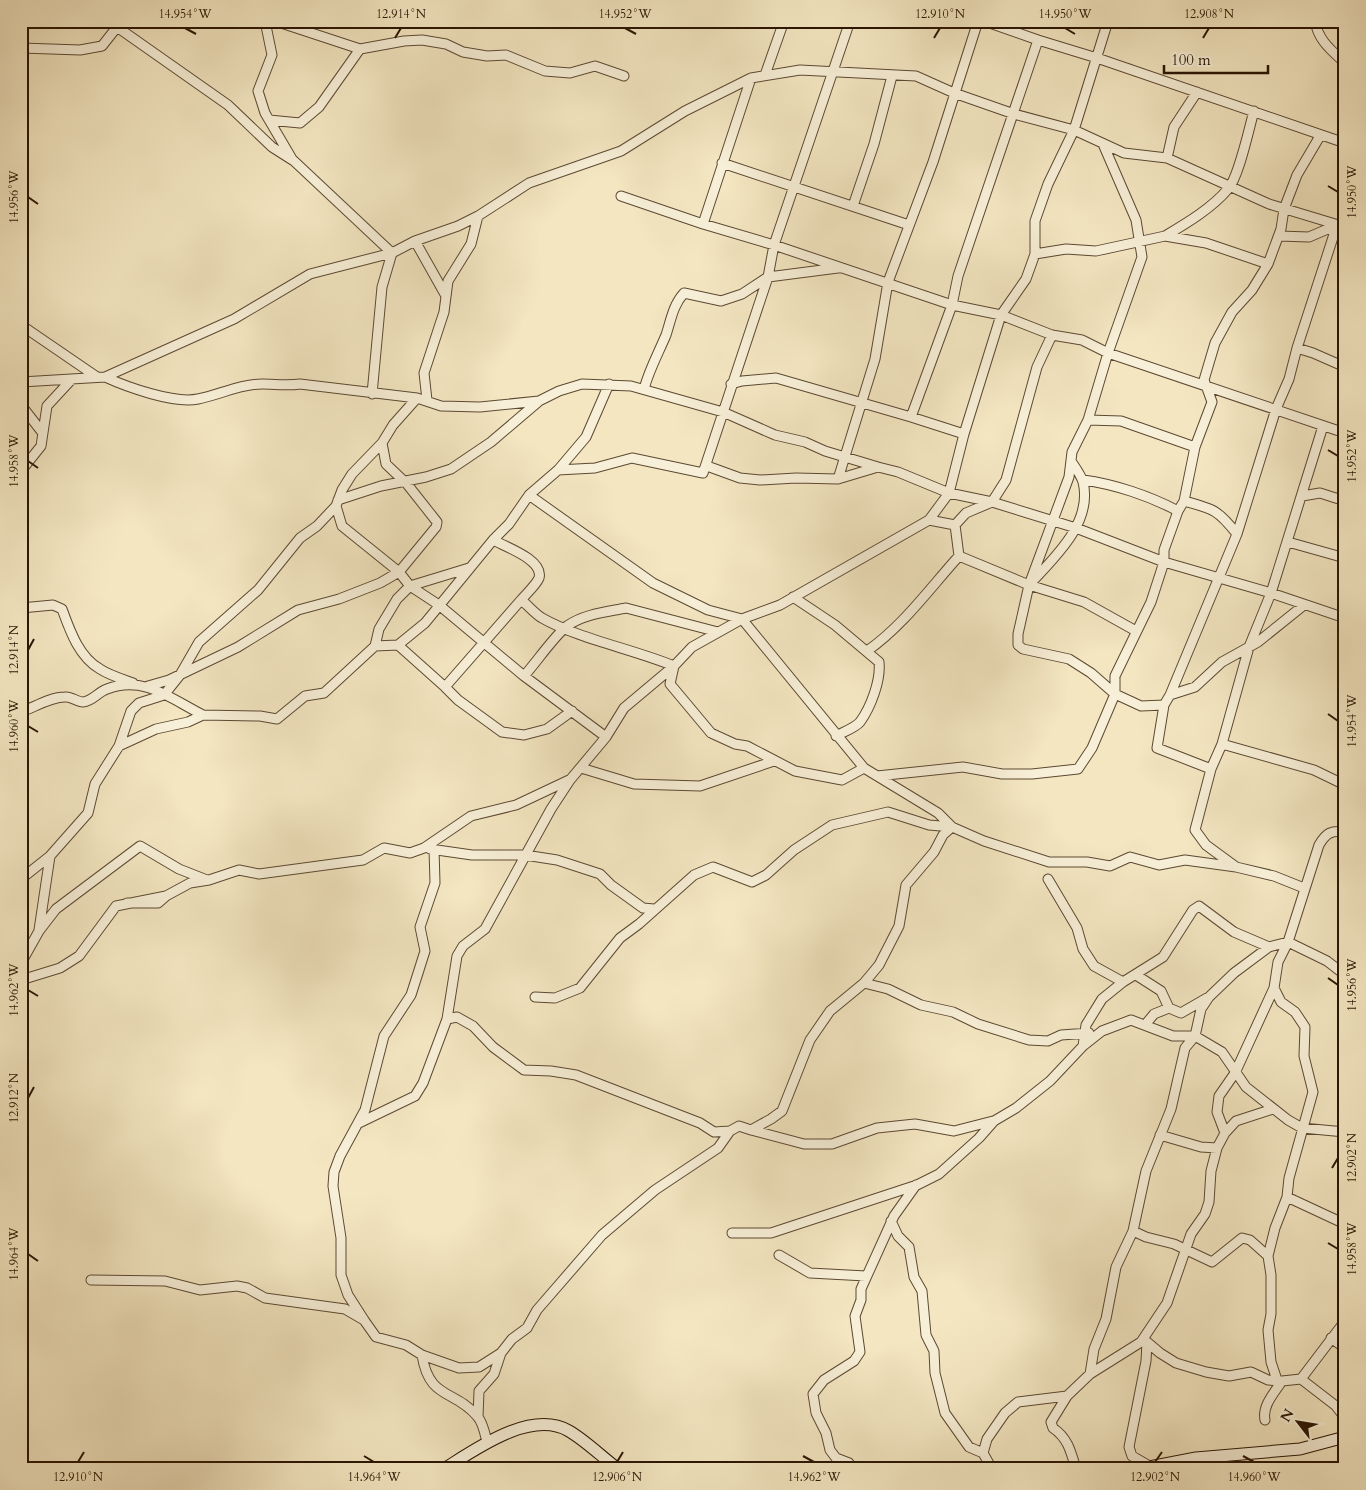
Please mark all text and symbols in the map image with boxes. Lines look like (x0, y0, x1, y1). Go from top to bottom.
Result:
text: 14.954°W (158, 6, 212, 22)
text: 12.914°N (376, 6, 427, 22)
text: 14.952°W (598, 6, 652, 22)
text: 12.910°N (915, 6, 966, 22)
text: 14.950°W (1038, 6, 1092, 22)
text: 12.908°N (1184, 6, 1235, 22)
scale bar (1164, 42, 1267, 74)
text: 100 m (1171, 50, 1211, 70)
text: 14.950°W (1344, 165, 1360, 219)
text: 14.956°W (6, 170, 22, 224)
text: 14.952°W (1344, 429, 1360, 483)
text: 14.958°W (6, 434, 22, 488)
text: 12.914°N (6, 624, 22, 675)
text: 14.954°W (1344, 694, 1360, 748)
text: 14.960°W (6, 699, 22, 753)
text: 14.956°W (1344, 958, 1360, 1012)
text: 14.962°W (6, 963, 22, 1017)
text: 12.912°N (6, 1072, 22, 1123)
text: 12.902°N (1344, 1132, 1360, 1183)
text: 14.958°W (1344, 1222, 1360, 1276)
text: 14.964°W (6, 1227, 22, 1281)
north arrow (1274, 1398, 1324, 1448)
text: N (1276, 1405, 1299, 1426)
text: 12.910°N (53, 1469, 104, 1485)
text: 14.964°W (347, 1469, 401, 1485)
text: 12.906°N (592, 1469, 643, 1485)
text: 14.962°W (787, 1469, 841, 1485)
text: 12.902°N (1130, 1469, 1181, 1485)
text: 14.960°W (1227, 1469, 1281, 1485)

